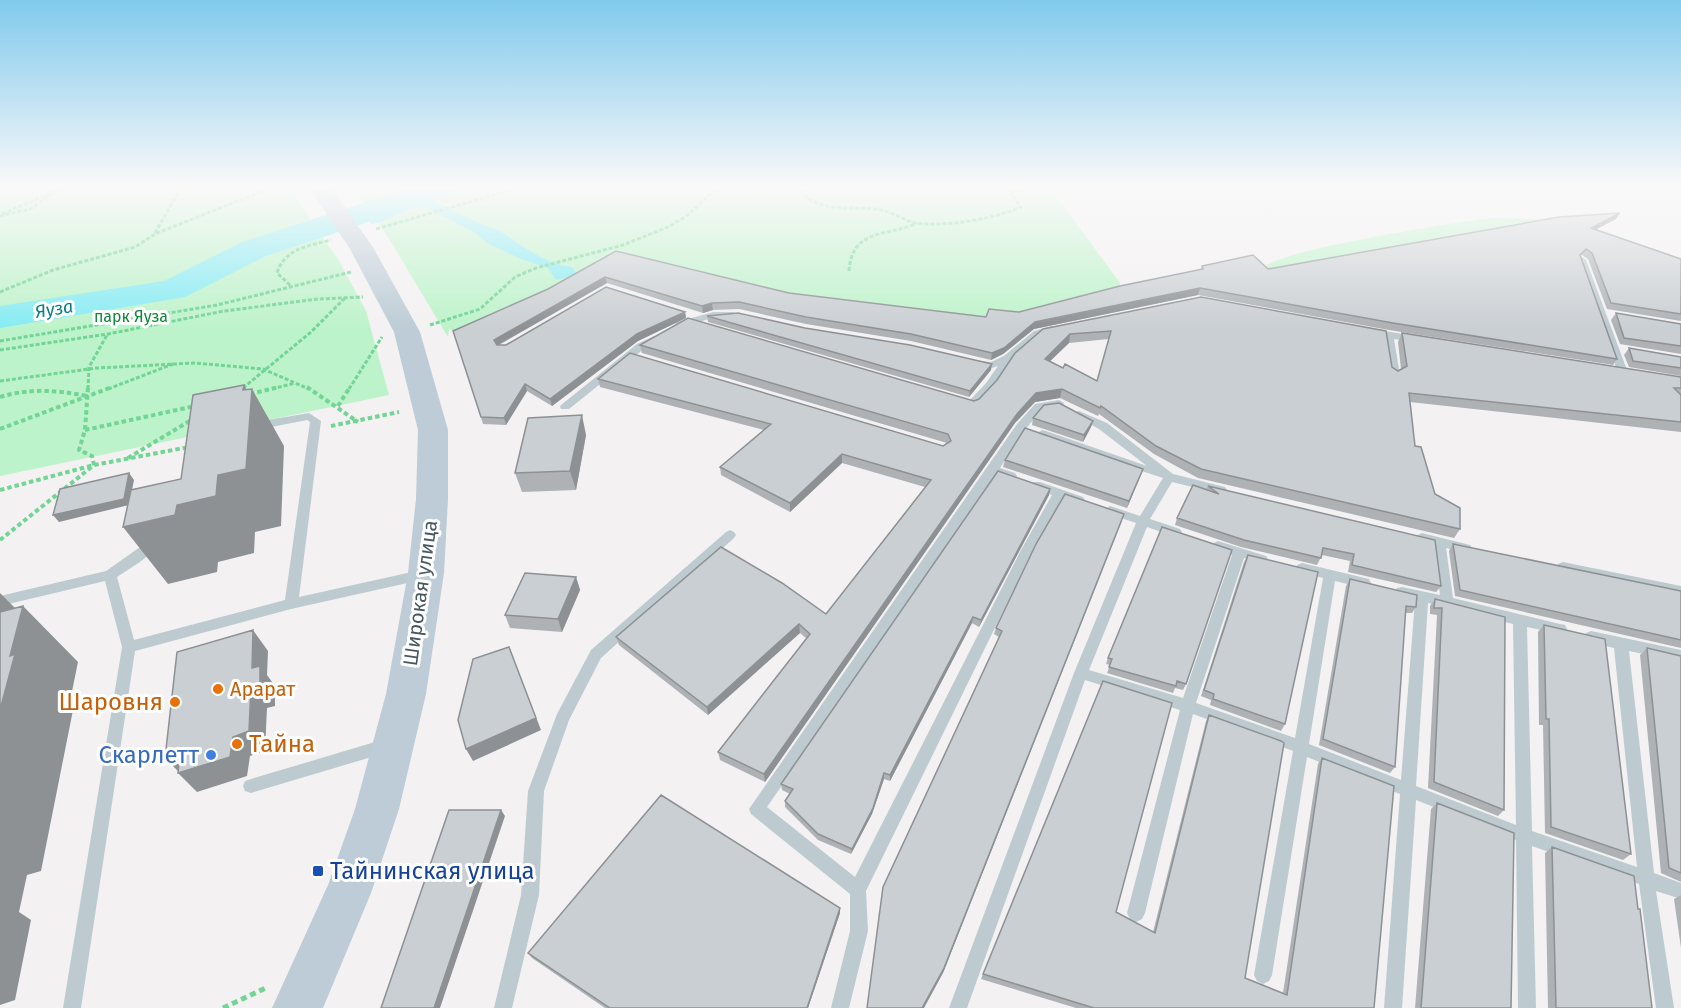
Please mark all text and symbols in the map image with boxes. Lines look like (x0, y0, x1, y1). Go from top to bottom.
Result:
water label: Яуза (32, 295, 75, 323)
park label: парк Яуза (94, 307, 168, 326)
street label: Широкая улица (398, 519, 442, 667)
place label: Арарат (230, 677, 296, 701)
marker: Арарат (211, 682, 225, 696)
place label: Шаровня (58, 688, 163, 716)
marker: Шаровня (168, 695, 182, 709)
place label: Тайна (249, 730, 315, 758)
marker: Тайна (230, 737, 244, 751)
place label: Скарлетт (99, 741, 199, 769)
marker: Скарлетт (204, 748, 218, 762)
place label: Тайнинская улица (330, 857, 535, 885)
marker: Тайнинская улица (311, 864, 325, 878)

